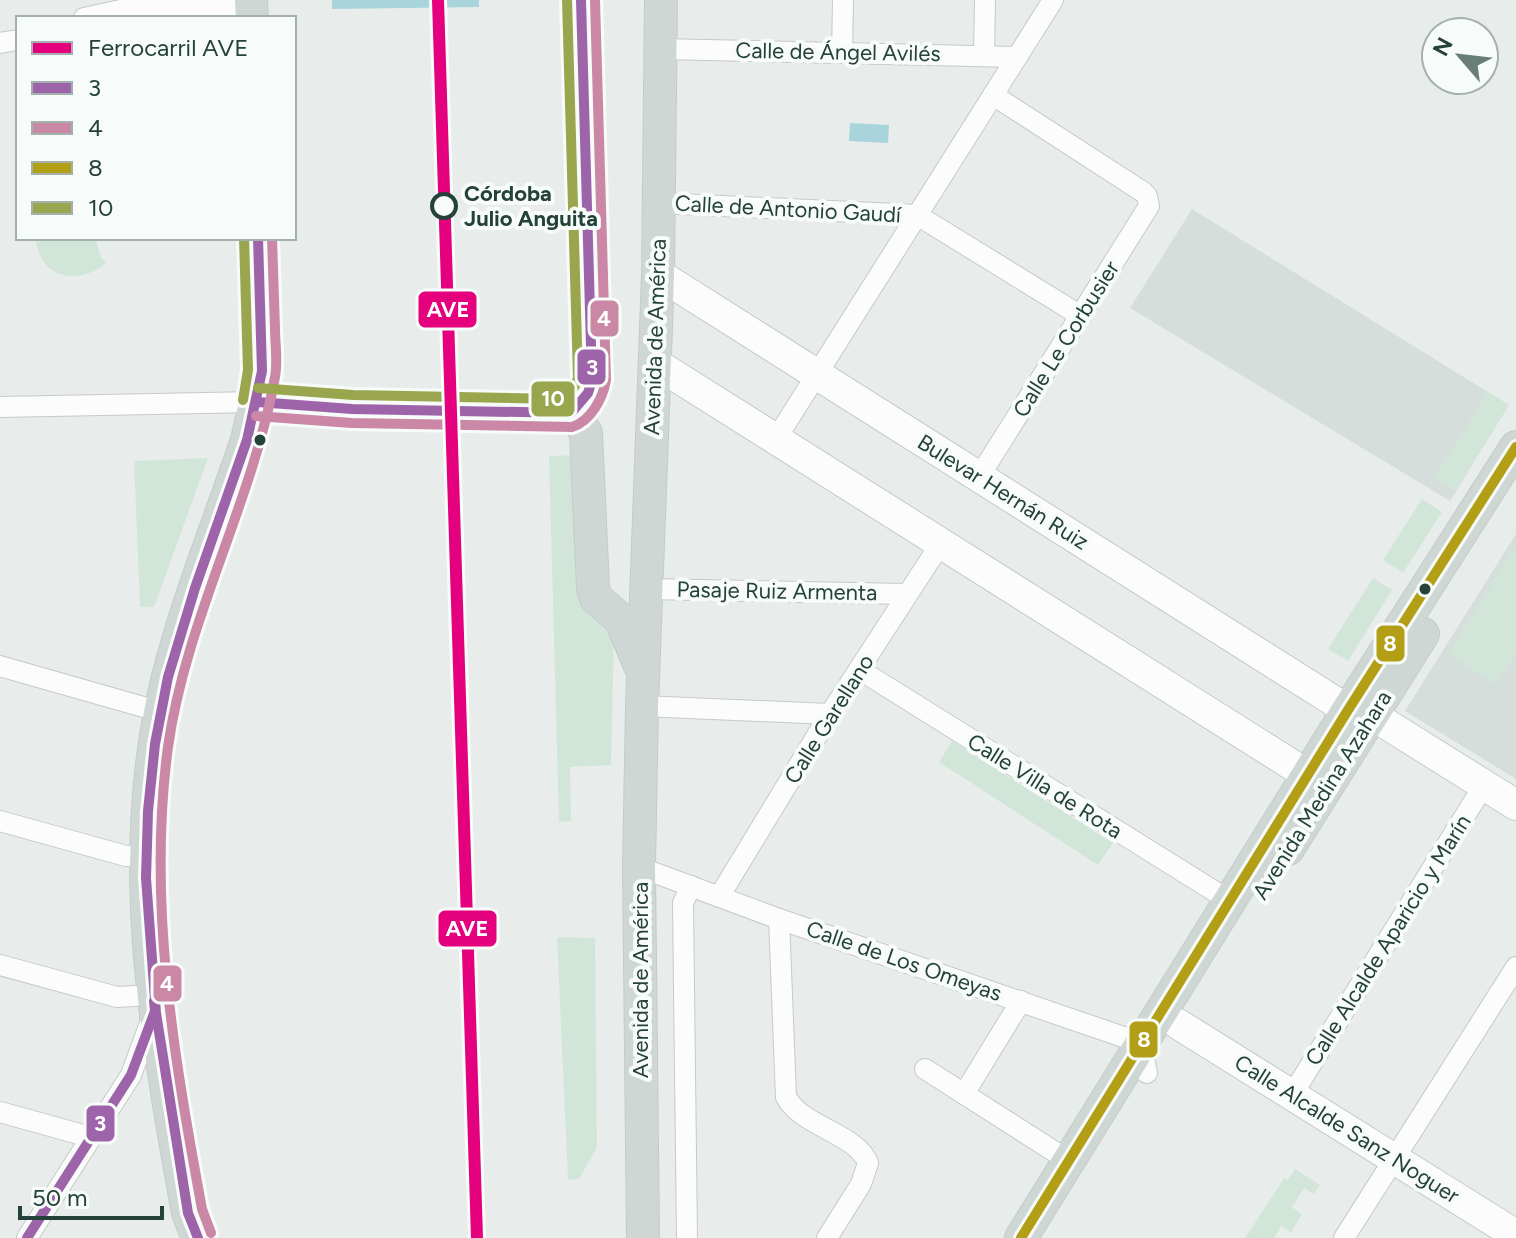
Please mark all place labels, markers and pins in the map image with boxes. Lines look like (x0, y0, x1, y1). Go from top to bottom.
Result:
place label: Córdoba Julio Anguita (464, 180, 598, 232)
marker: Córdoba Julio Anguita (431, 193, 457, 219)
unlabelled marker (252, 432, 268, 448)
unlabelled marker (1417, 581, 1433, 597)

